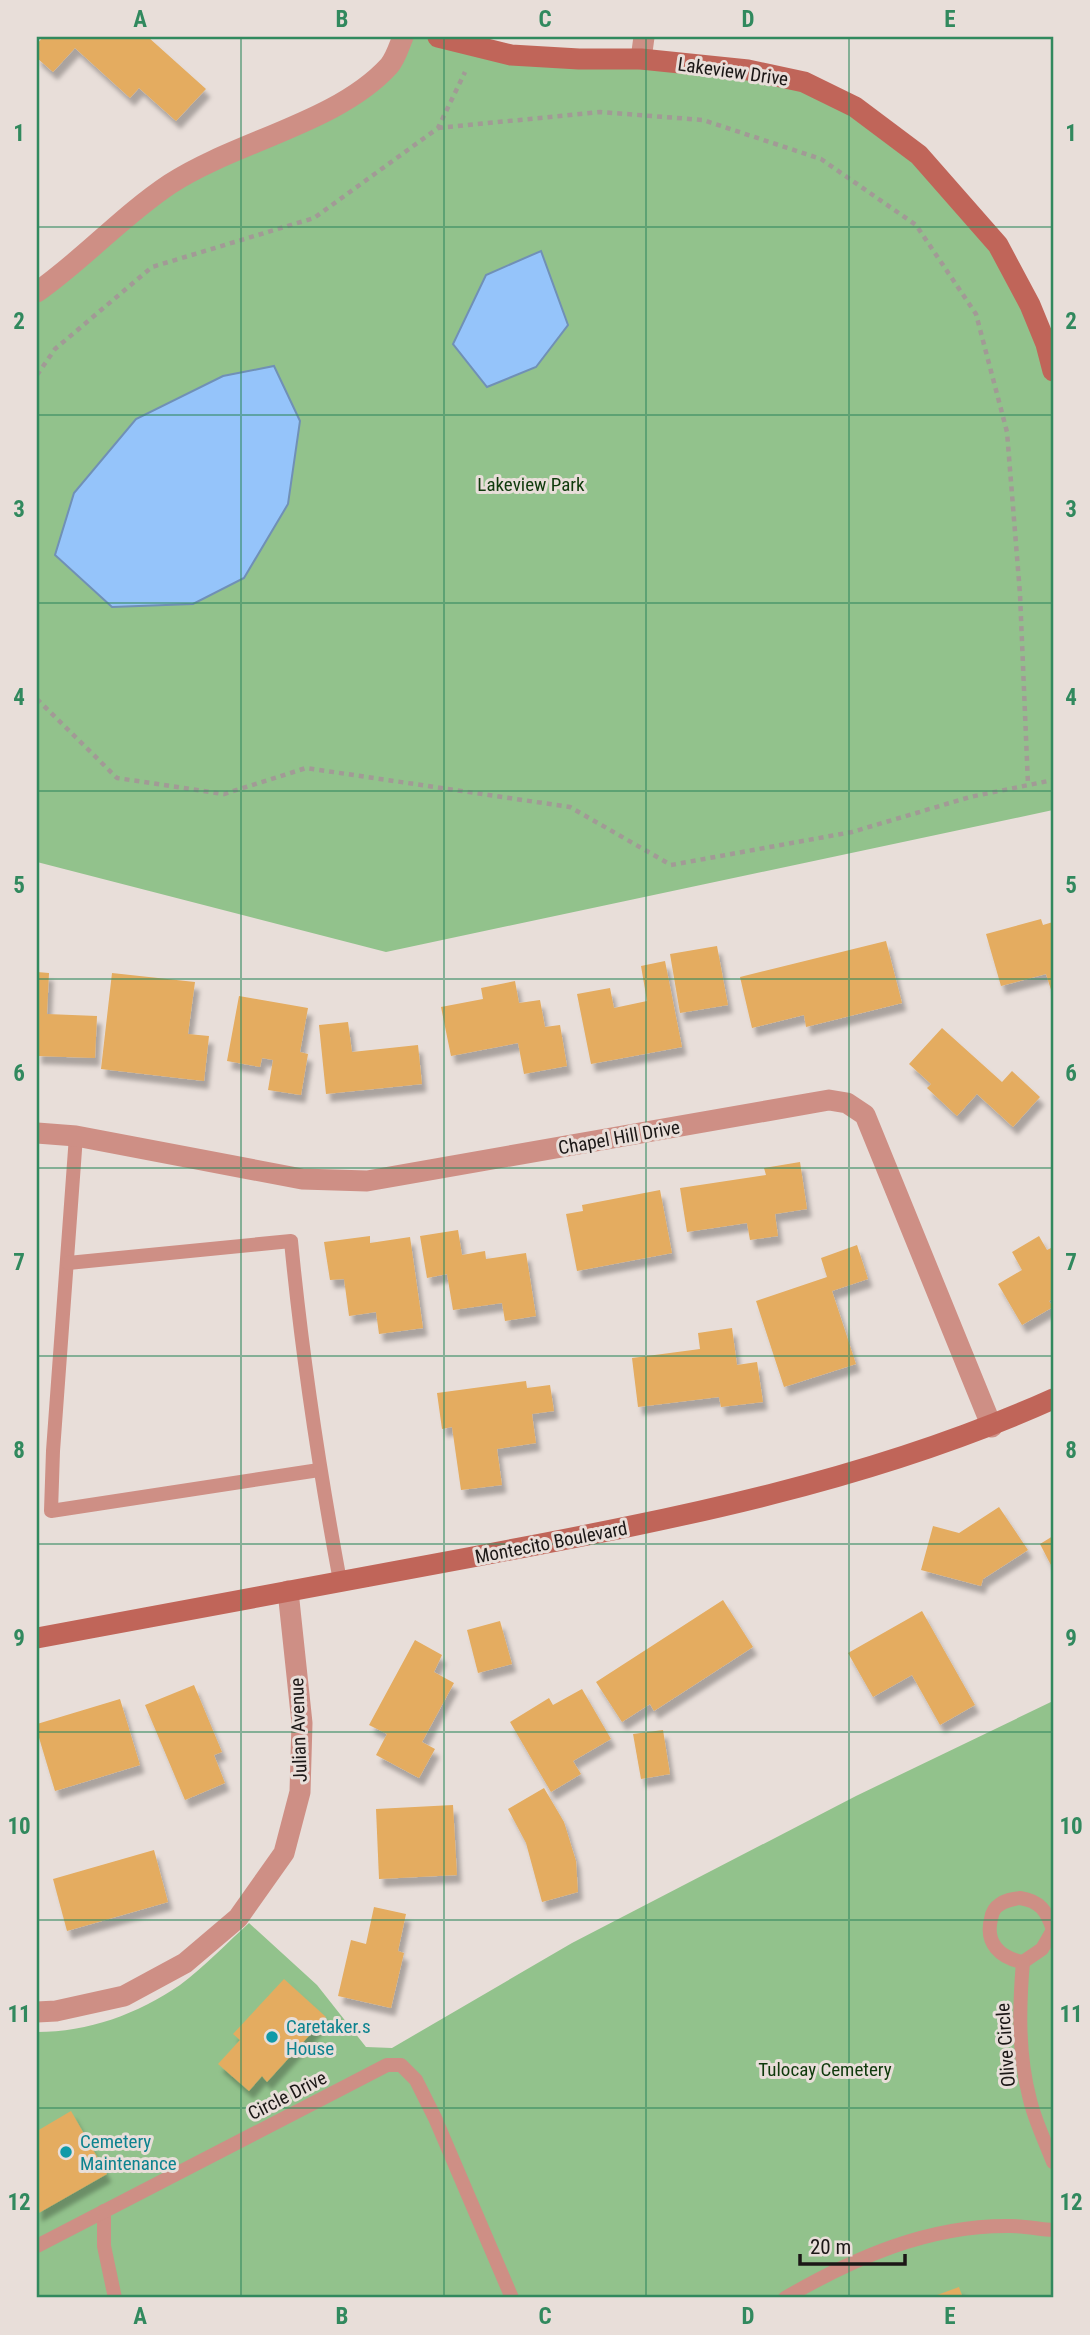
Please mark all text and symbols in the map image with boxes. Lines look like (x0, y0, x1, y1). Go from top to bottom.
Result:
text: A (133, 6, 147, 33)
text: B (336, 6, 348, 33)
text: C (538, 6, 552, 33)
text: D (742, 6, 755, 33)
text: E (944, 6, 956, 33)
street label: Lakeview Drive (676, 52, 790, 91)
text: 1 (13, 120, 25, 147)
text: 1 (1065, 120, 1077, 147)
text: 2 (13, 308, 25, 335)
text: 2 (1065, 308, 1077, 335)
park label: Lakeview Park (477, 473, 585, 496)
text: 3 (13, 496, 25, 523)
text: 3 (1065, 496, 1077, 523)
text: 4 (13, 684, 25, 711)
text: 4 (1065, 684, 1077, 711)
text: 5 (13, 872, 25, 899)
text: 5 (1065, 872, 1077, 899)
text: 6 (13, 1060, 25, 1087)
text: 6 (1065, 1060, 1077, 1087)
street label: Chapel Hill Drive (556, 1115, 682, 1160)
text: 7 (13, 1249, 25, 1276)
text: 7 (1065, 1249, 1077, 1276)
text: 8 (13, 1437, 25, 1464)
text: 8 (1065, 1437, 1077, 1464)
street label: Montecito Boulevard (473, 1516, 629, 1569)
text: 9 (13, 1625, 25, 1652)
text: 9 (1065, 1625, 1077, 1652)
street label: Julian Avenue (285, 1677, 312, 1783)
text: 10 (7, 1813, 31, 1840)
text: 10 (1059, 1813, 1083, 1840)
text: 11 (7, 2001, 31, 2028)
text: 11 (1059, 2001, 1083, 2028)
street label: Olive Circle (991, 2002, 1020, 2088)
place label: Caretaker.s House (286, 2015, 371, 2060)
marker: Caretaker.s House (264, 2029, 280, 2045)
park label: Tulocay Cemetery (758, 2058, 892, 2081)
street label: Circle Drive (244, 2066, 330, 2125)
place label: Cemetery Maintenance (80, 2130, 177, 2175)
marker: Cemetery Maintenance (58, 2144, 74, 2160)
text: 12 (7, 2189, 31, 2216)
text: 12 (1059, 2189, 1083, 2216)
scale bar (800, 2223, 904, 2267)
text: 20 m (810, 2235, 851, 2259)
text: A (133, 2303, 147, 2330)
text: B (336, 2303, 348, 2330)
text: C (538, 2303, 552, 2330)
text: D (742, 2303, 755, 2330)
text: E (944, 2303, 956, 2330)

